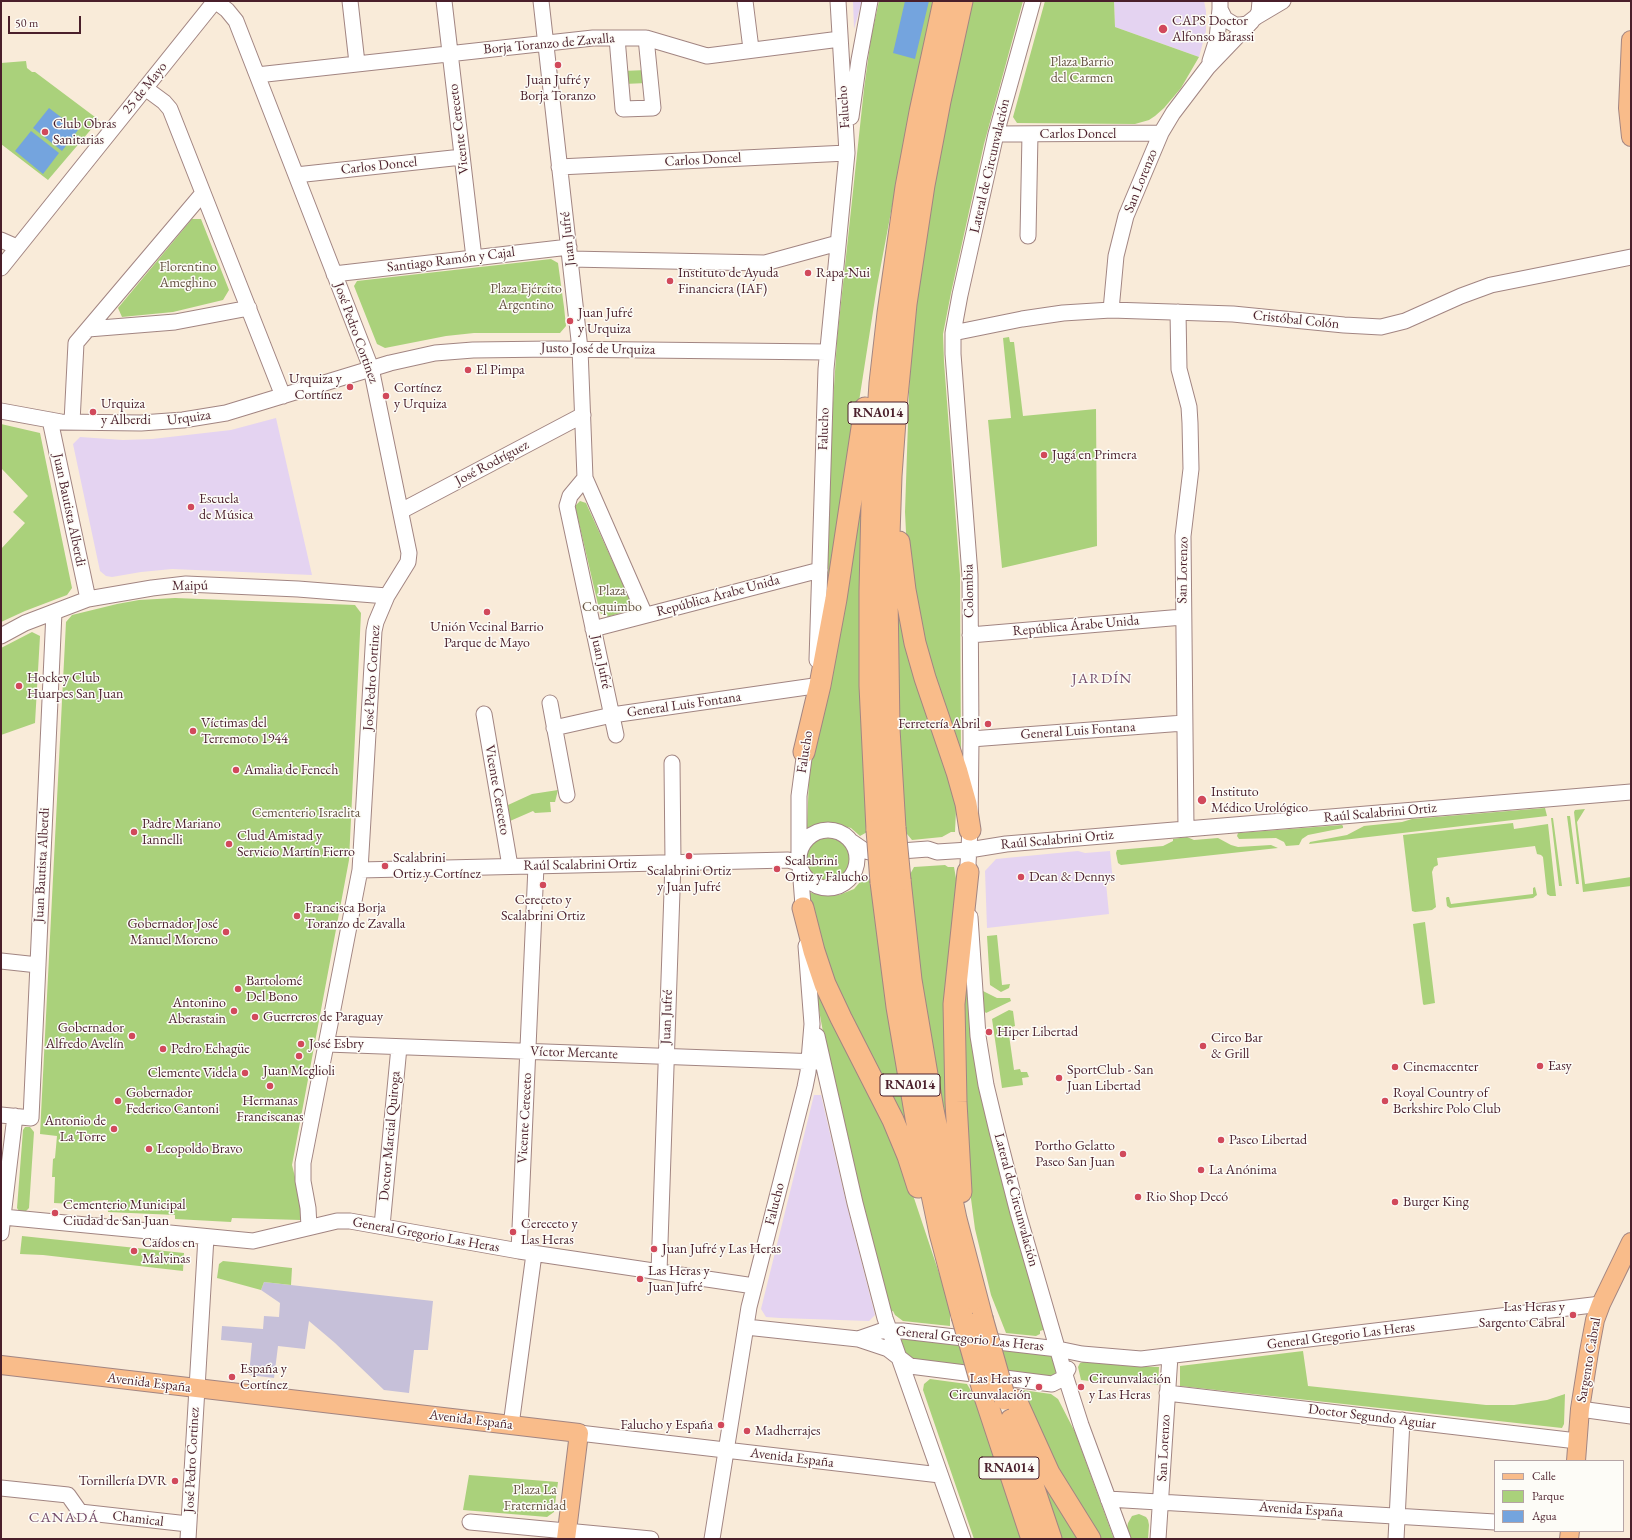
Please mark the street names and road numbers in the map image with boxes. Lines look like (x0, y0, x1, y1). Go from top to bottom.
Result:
street label: Borja Toranzo de Zavalla (483, 30, 615, 58)
street label: 25 de Mayo (119, 59, 171, 117)
street label: Vicente Cereceto (445, 83, 473, 175)
street label: Falucho (834, 85, 854, 129)
street label: Lateral de Circunvalación (966, 97, 1014, 235)
street label: Carlos Doncel (1040, 126, 1116, 142)
street label: San Lorenzo (1121, 147, 1161, 215)
street label: Carlos Doncel (664, 150, 742, 170)
street label: Carlos Doncel (340, 154, 418, 178)
street label: Juan Jufré (557, 211, 579, 267)
street label: Santiago Ramón y Cajal (386, 244, 516, 276)
street label: José Pedro Cortinez (330, 280, 382, 386)
street label: Cristóbal Colón (1252, 307, 1340, 333)
street label: Justo José de Urquiza (541, 340, 655, 358)
road number: RNA014 (848, 402, 908, 424)
street label: Urquiza (166, 407, 212, 429)
street label: Falucho (815, 407, 833, 451)
street label: José Rodríguez (452, 437, 532, 489)
street label: Juan Bautista Alberdi (49, 452, 89, 568)
street label: San Lorenzo (1174, 536, 1192, 604)
street label: Colombia (960, 564, 978, 618)
street label: República Árabe Unida (654, 571, 782, 621)
street label: Maipú (172, 577, 208, 595)
street label: República Árabe Unida (1012, 612, 1140, 640)
street label: José Pedro Cortinez (360, 625, 384, 731)
street label: Juan Jufré (587, 634, 615, 690)
street label: General Luis Fontana (626, 689, 742, 721)
street label: General Luis Fontana (1020, 719, 1136, 743)
street label: Falucho (793, 729, 817, 775)
street label: Vicente Cereceto (481, 744, 513, 836)
street label: Raúl Scalabrini Ortiz (1323, 800, 1437, 826)
street label: Juan Bautista Alberdi (31, 807, 53, 923)
street label: Raúl Scalabrini Ortiz (1000, 827, 1114, 853)
street label: Raúl Scalabrini Ortiz (523, 856, 637, 874)
street label: Juan Jufré (658, 989, 676, 1045)
street label: Víctor Mercante (530, 1043, 618, 1063)
street label: Doctor Marcial Quiroga (376, 1070, 404, 1202)
street label: Vicente Cereceto (514, 1072, 536, 1164)
road number: RNA014 (880, 1074, 940, 1096)
street label: Lateral de Circunvalación (990, 1131, 1042, 1269)
street label: Falucho (762, 1181, 788, 1227)
street label: General Gregorio Las Heras (351, 1214, 501, 1256)
street label: Sargento Cabral (1573, 1316, 1605, 1404)
street label: General Gregorio Las Heras (1266, 1319, 1416, 1353)
street label: General Gregorio Las Heras (895, 1323, 1045, 1355)
street label: Avenida España (106, 1370, 192, 1396)
street label: Doctor Segundo Aguiar (1307, 1401, 1437, 1433)
street label: José Pedro Cortinez (181, 1407, 203, 1513)
street label: Avenida España (428, 1407, 514, 1433)
street label: San Lorenzo (1154, 1414, 1174, 1482)
street label: Avenida España (749, 1445, 835, 1471)
road number: RNA014 (979, 1457, 1039, 1479)
street label: Avenida España (1258, 1499, 1344, 1521)
street label: Chamical (111, 1508, 165, 1530)

